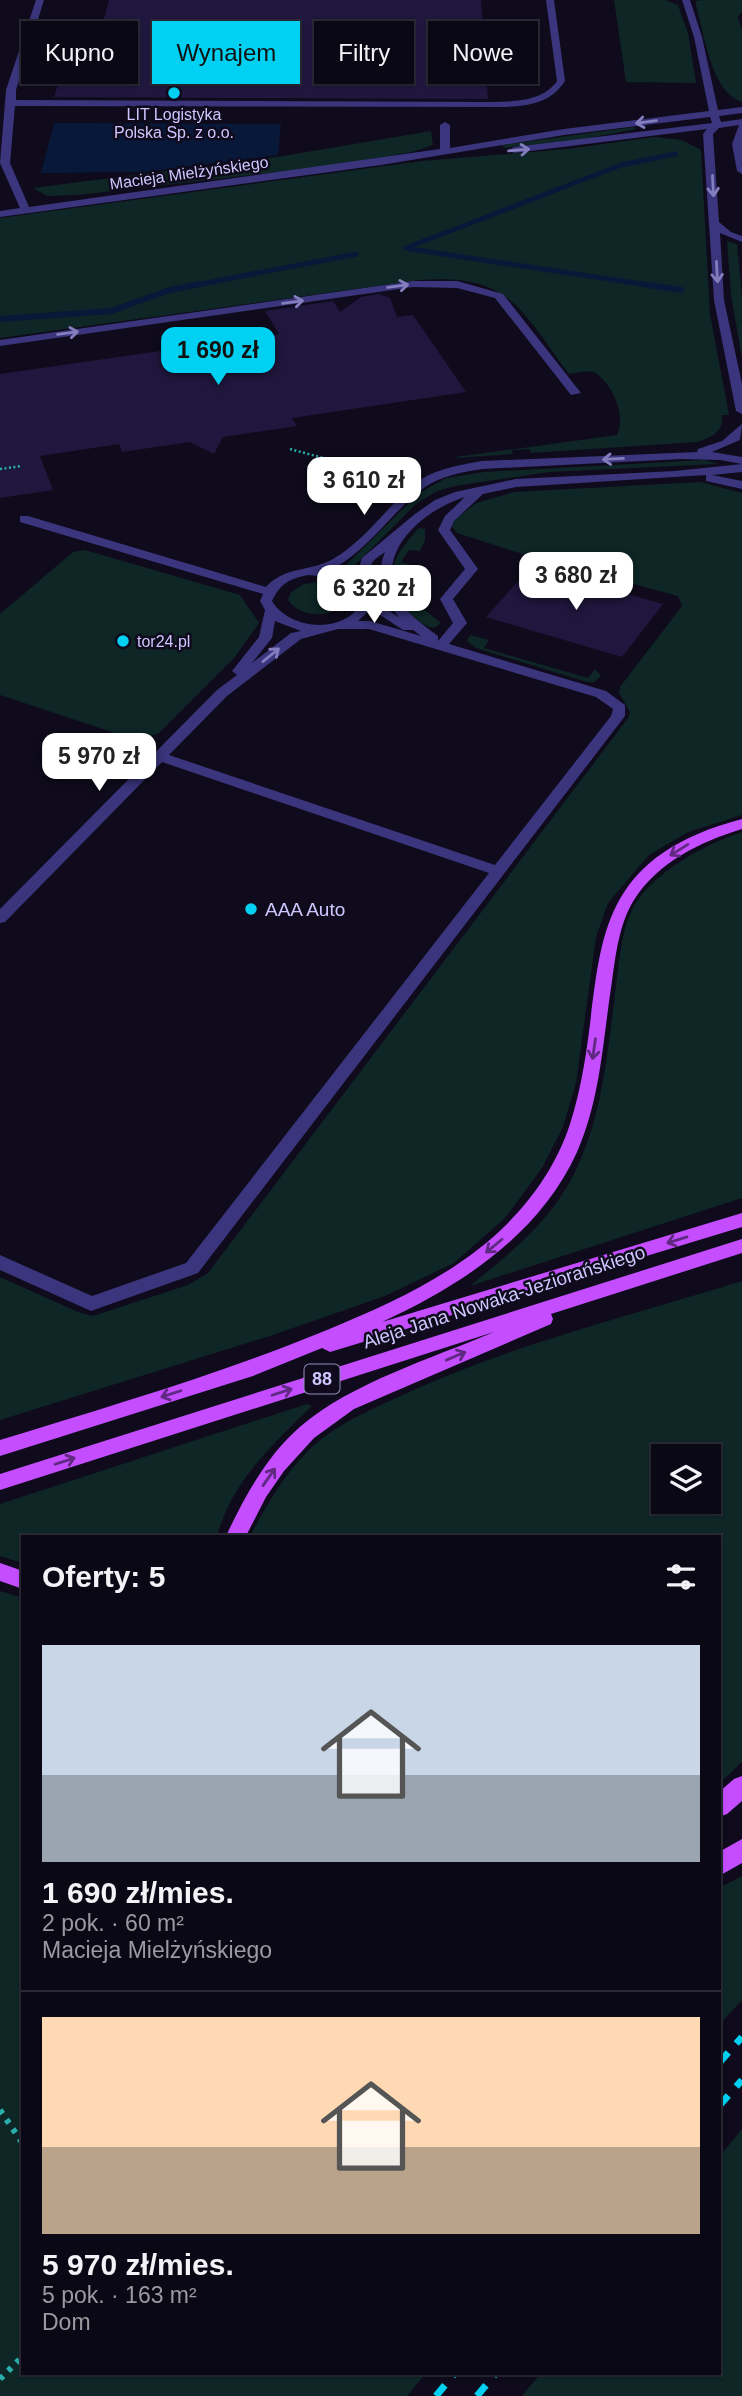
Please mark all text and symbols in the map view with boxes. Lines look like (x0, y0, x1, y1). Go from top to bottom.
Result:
chip: Kupno (21, 21, 138, 84)
chip: Wynajem (152, 21, 300, 84)
chip: Filtry (314, 21, 414, 84)
chip: Nowe (428, 21, 538, 84)
marker: LIT Logistyka Polska Sp. z o.o. (166, 85, 182, 101)
place label: LIT Logistyka Polska Sp. z o.o. (114, 106, 234, 141)
one-way arrow (635, 115, 658, 128)
one-way arrow (507, 143, 530, 156)
street label: Macieja Mielżyńskiego (109, 153, 270, 193)
one-way arrow (706, 174, 719, 197)
one-way arrow (711, 260, 724, 283)
one-way arrow (386, 280, 409, 293)
one-way arrow (281, 295, 304, 308)
one-way arrow (56, 327, 78, 340)
pin: 1 690 zł (146, 328, 290, 387)
text: 1 690 zł (177, 337, 259, 363)
one-way arrow (602, 453, 624, 466)
pin: 3 610 zł (292, 458, 436, 517)
text: 3 610 zł (323, 467, 405, 493)
pin: 3 680 zł (504, 552, 648, 612)
text: 3 680 zł (535, 562, 617, 588)
pin: 6 320 zł (302, 566, 446, 625)
text: 6 320 zł (333, 575, 415, 601)
marker: tor24.pl (115, 633, 131, 649)
place label: tor24.pl (137, 633, 190, 650)
one-way arrow (261, 647, 279, 663)
pin: 5 970 zł (27, 734, 171, 793)
text: 5 970 zł (58, 743, 140, 769)
one-way arrow (670, 842, 689, 857)
place label: AAA Auto (265, 899, 345, 920)
marker: AAA Auto (243, 901, 259, 917)
one-way arrow (588, 1037, 601, 1060)
one-way arrow (666, 1235, 688, 1248)
one-way arrow (485, 1238, 503, 1253)
street label: Aleja Jana Nowaka-Jeziorańskiego (360, 1241, 648, 1353)
one-way arrow (445, 1349, 467, 1362)
road number: 88 (304, 1364, 340, 1394)
one-way arrow (270, 1385, 292, 1397)
one-way arrow (160, 1389, 182, 1402)
map controls (651, 1444, 721, 1514)
button: layers (651, 1444, 721, 1514)
one-way arrow (54, 1454, 76, 1467)
one-way arrow (262, 1468, 276, 1487)
icon: filters (662, 1558, 700, 1596)
text: Oferty: 5 (42, 1560, 165, 1593)
icon: home (308, 1691, 434, 1817)
text: 1 690 zł/mies. (42, 1876, 234, 1909)
text: 2 pok. · 60 m² (42, 1910, 184, 1936)
text: Macieja Mielżyńskiego (42, 1937, 272, 1963)
icon: home (308, 2063, 434, 2189)
text: 5 970 zł/mies. (42, 2248, 234, 2281)
text: 5 pok. · 163 m² (42, 2282, 197, 2308)
text: Dom (42, 2309, 91, 2335)

